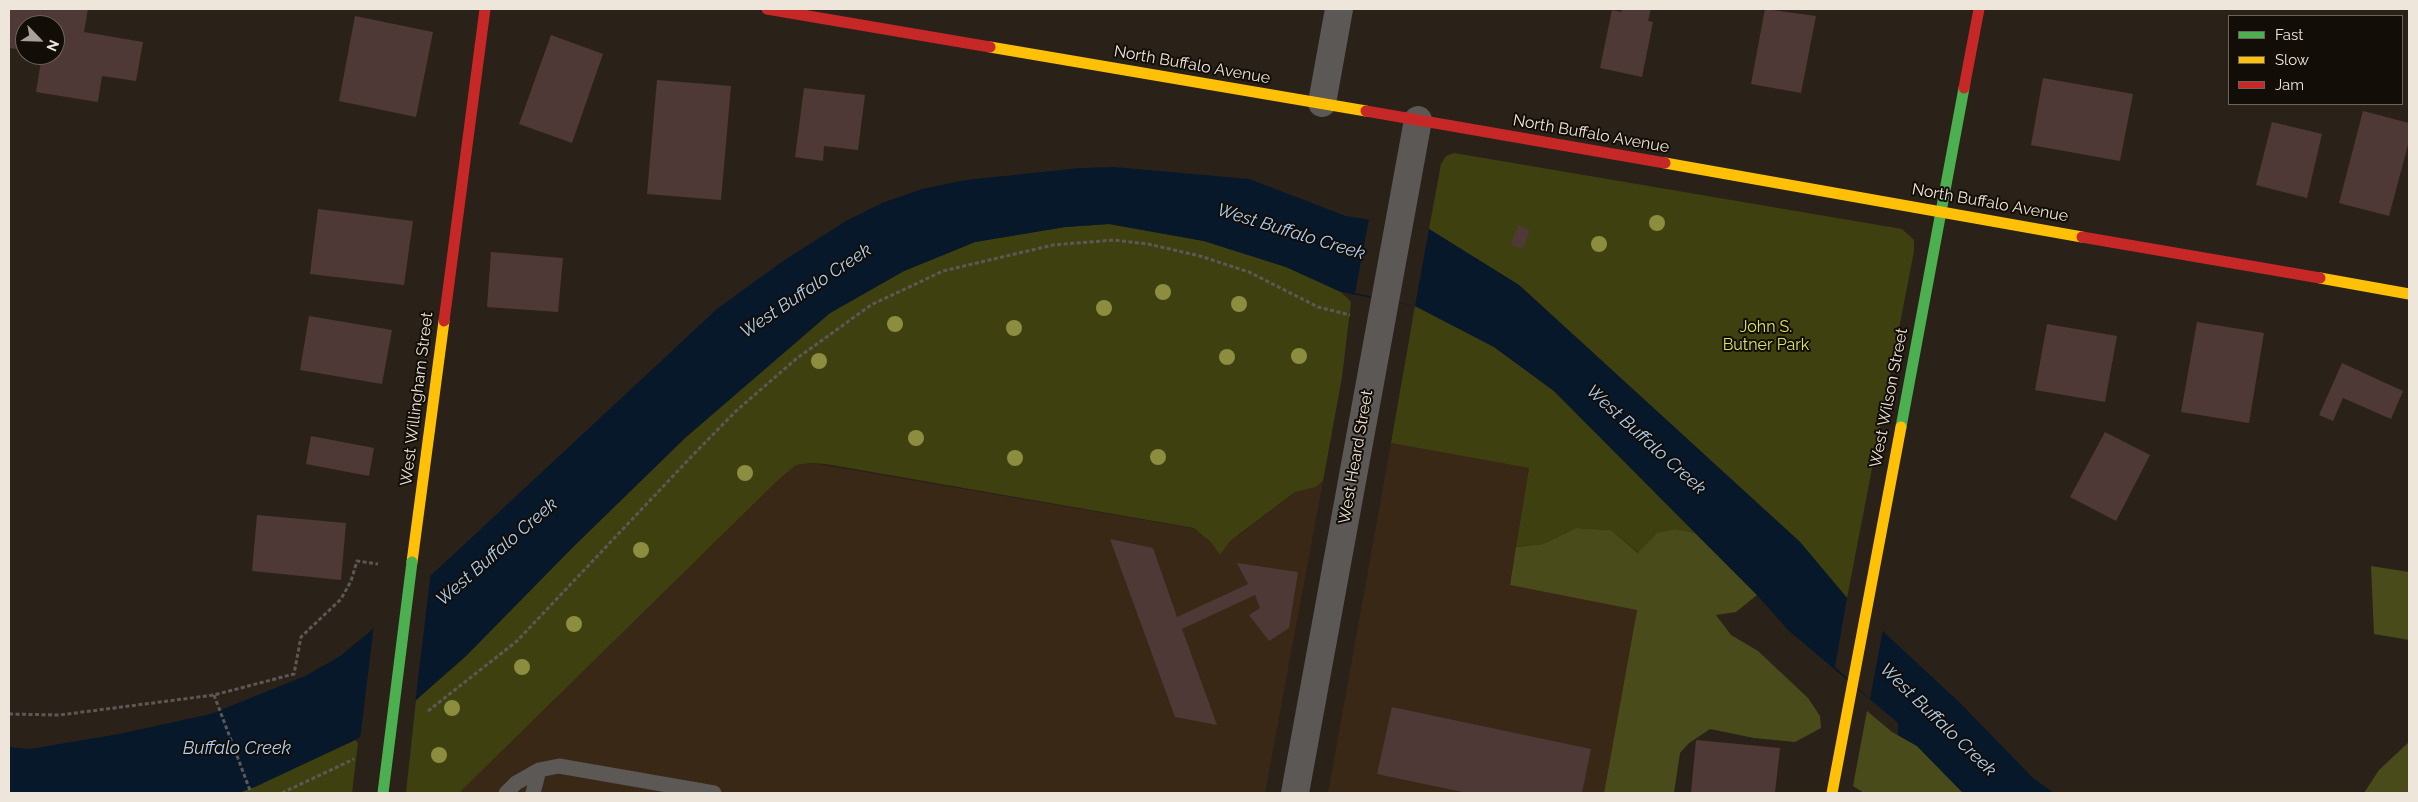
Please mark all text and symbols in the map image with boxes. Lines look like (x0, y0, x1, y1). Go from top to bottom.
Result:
north arrow (15, 15, 65, 65)
legend (2228, 15, 2403, 105)
text: Fast (2275, 26, 2303, 44)
text: N (43, 38, 62, 54)
street label: North Buffalo Avenue (1112, 42, 1272, 88)
text: Slow (2275, 51, 2309, 69)
text: Jam (2275, 76, 2304, 94)
street label: North Buffalo Avenue (1511, 111, 1671, 157)
street label: North Buffalo Avenue (1910, 180, 2070, 226)
water label: West Buffalo Creek (1214, 199, 1368, 265)
water label: West Buffalo Creek (736, 239, 876, 343)
street label: West Willingham Street (397, 311, 437, 487)
park label: John S. Butner Park (1723, 317, 1809, 355)
street label: West Wilson Street (1866, 327, 1912, 469)
water label: West Buffalo Creek (1582, 381, 1710, 499)
street label: West Heard Street (1335, 388, 1377, 526)
water label: West Buffalo Creek (432, 493, 562, 611)
water label: West Buffalo Creek (1875, 659, 2001, 781)
water label: Buffalo Creek (183, 738, 291, 760)

